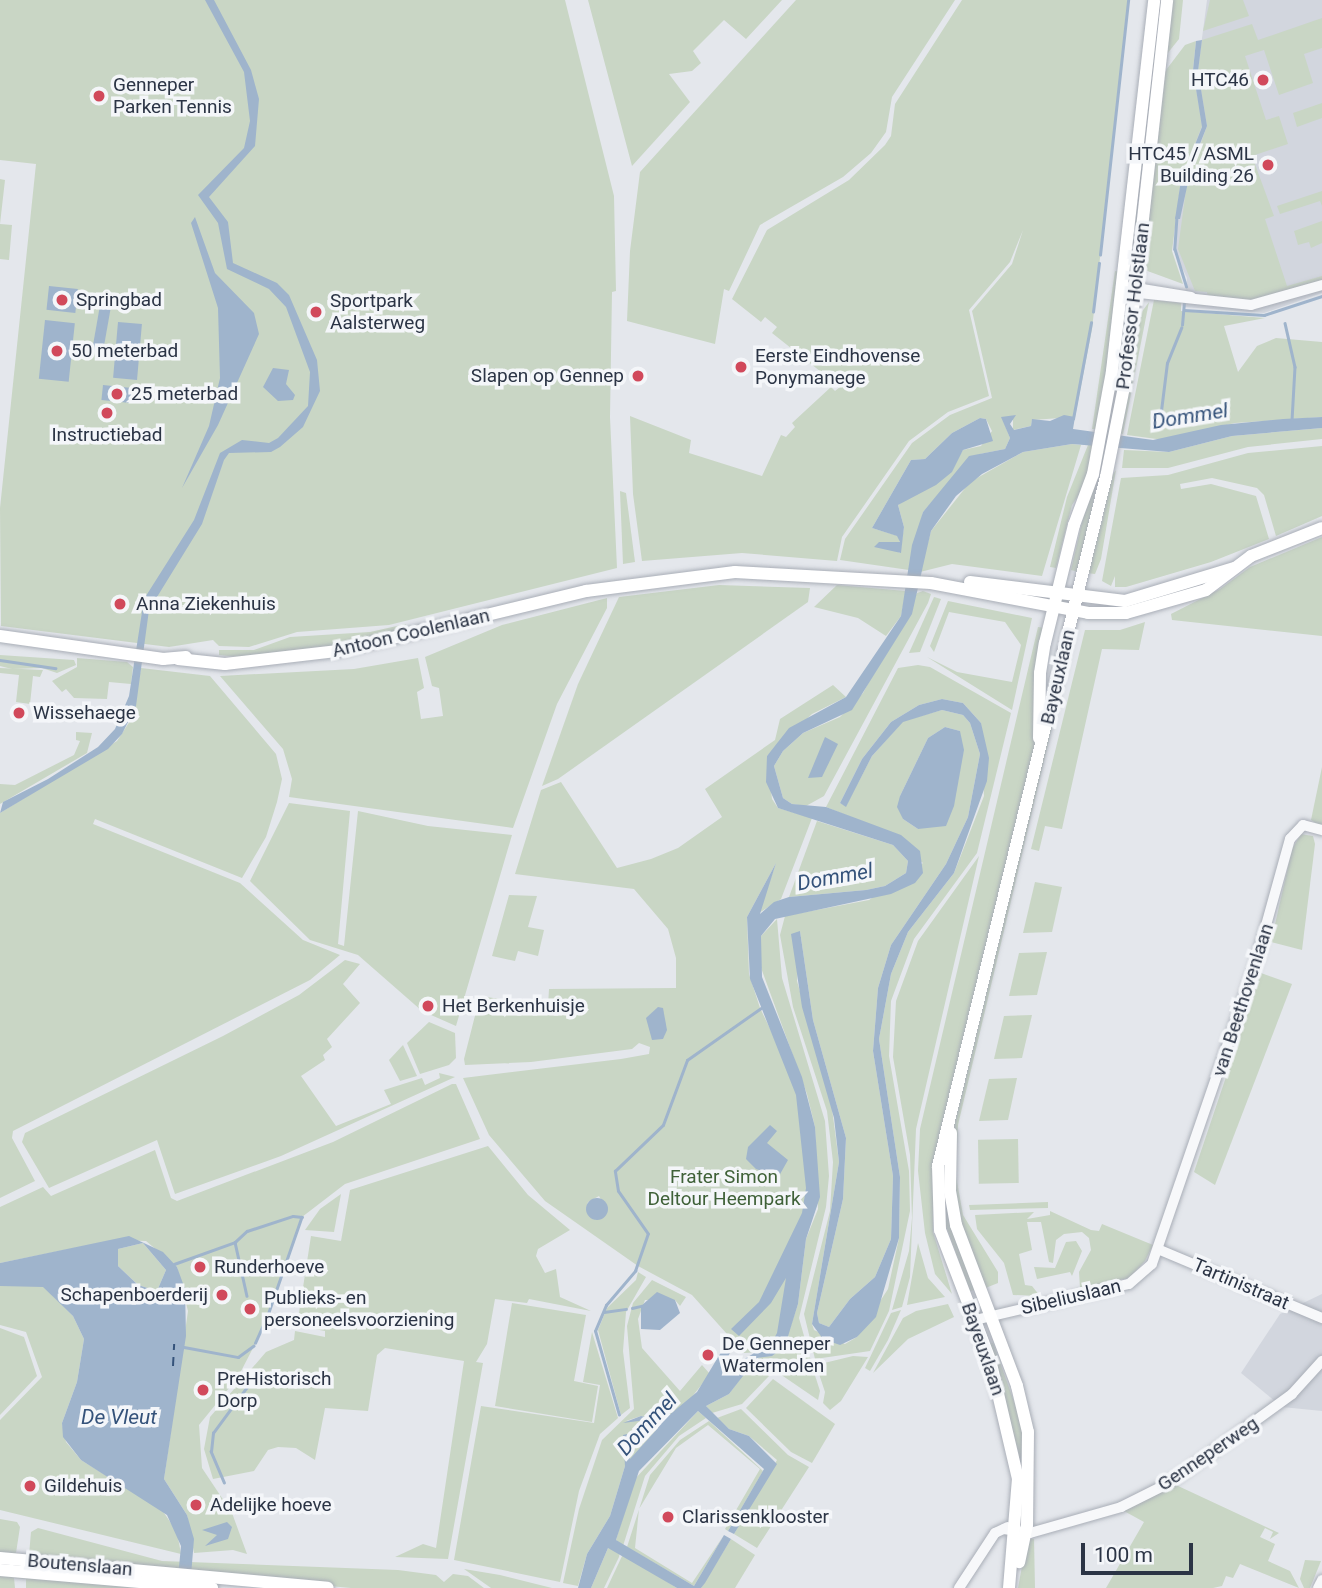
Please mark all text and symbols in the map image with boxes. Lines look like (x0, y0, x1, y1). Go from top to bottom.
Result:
place label: HTC46 (1191, 69, 1249, 91)
marker: HTC46 (1255, 72, 1271, 88)
place label: Genneper Parken Tennis (113, 74, 232, 118)
marker: Genneper Parken Tennis (91, 88, 107, 104)
place label: HTC45 / ASML Building 26 (1128, 143, 1254, 187)
marker: HTC45 / ASML Building 26 (1260, 157, 1276, 173)
street label: Professor Holstlaan (1111, 221, 1155, 391)
place label: Springbad (76, 289, 162, 311)
place label: Sportpark Aalsterweg (330, 290, 425, 334)
marker: Springbad (54, 292, 70, 308)
marker: Sportpark Aalsterweg (308, 304, 324, 320)
place label: 50 meterbad (71, 340, 178, 362)
marker: 50 meterbad (49, 343, 65, 359)
place label: Eerste Eindhovense Ponymanege (755, 345, 920, 389)
marker: Eerste Eindhovense Ponymanege (733, 359, 749, 375)
place label: Slapen op Gennep (471, 365, 624, 387)
marker: Slapen op Gennep (630, 368, 646, 384)
place label: 25 meterbad (131, 383, 238, 405)
marker: 25 meterbad (109, 386, 125, 402)
water label: Dommel (1150, 398, 1230, 434)
marker: Instructiebad (99, 405, 115, 421)
place label: Instructiebad (51, 424, 163, 446)
place label: Anna Ziekenhuis (136, 593, 276, 615)
marker: Anna Ziekenhuis (110, 594, 130, 614)
street label: Antoon Coolenlaan (330, 604, 492, 662)
street label: Bayeuxlaan (1036, 627, 1080, 727)
place label: Wissehaege (33, 702, 136, 724)
marker: Wissehaege (11, 705, 27, 721)
water label: Dommel (795, 858, 875, 896)
street label: van Beethovenlaan (1208, 921, 1278, 1079)
place label: Het Berkenhuisje (442, 995, 585, 1017)
marker: Het Berkenhuisje (420, 998, 436, 1014)
park label: Frater Simon Deltour Heempark (647, 1166, 801, 1210)
street label: Tartinistraat (1189, 1253, 1293, 1315)
place label: Runderhoeve (214, 1256, 324, 1278)
marker: Runderhoeve (192, 1259, 208, 1275)
street label: Sibeliuslaan (1019, 1274, 1123, 1320)
place label: Schapenboerderij (60, 1284, 208, 1306)
marker: Schapenboerderij (214, 1287, 230, 1303)
place label: Publieks- en personeelsvoorziening (264, 1287, 454, 1331)
street label: Bayeuxlaan (956, 1300, 1010, 1398)
marker: Publieks- en personeelsvoorziening (242, 1301, 258, 1317)
place label: De Genneper Watermolen (722, 1333, 831, 1377)
marker: De Genneper Watermolen (700, 1347, 716, 1363)
place label: PreHistorisch Dorp (217, 1368, 331, 1412)
marker: PreHistorisch Dorp (195, 1382, 211, 1398)
water label: Dommel (612, 1387, 682, 1461)
water label: De Vleut (81, 1404, 157, 1430)
street label: Genneperweg (1153, 1412, 1263, 1496)
place label: Gildehuis (44, 1475, 122, 1497)
marker: Gildehuis (22, 1478, 38, 1494)
place label: Adelijke hoeve (210, 1494, 332, 1516)
marker: Adelijke hoeve (188, 1497, 204, 1513)
place label: Clarissenklooster (682, 1506, 829, 1528)
marker: Clarissenklooster (660, 1509, 676, 1525)
scale bar (1084, 1528, 1196, 1572)
text: 100 m (1094, 1543, 1153, 1567)
street label: Boutenslaan (26, 1549, 134, 1581)

